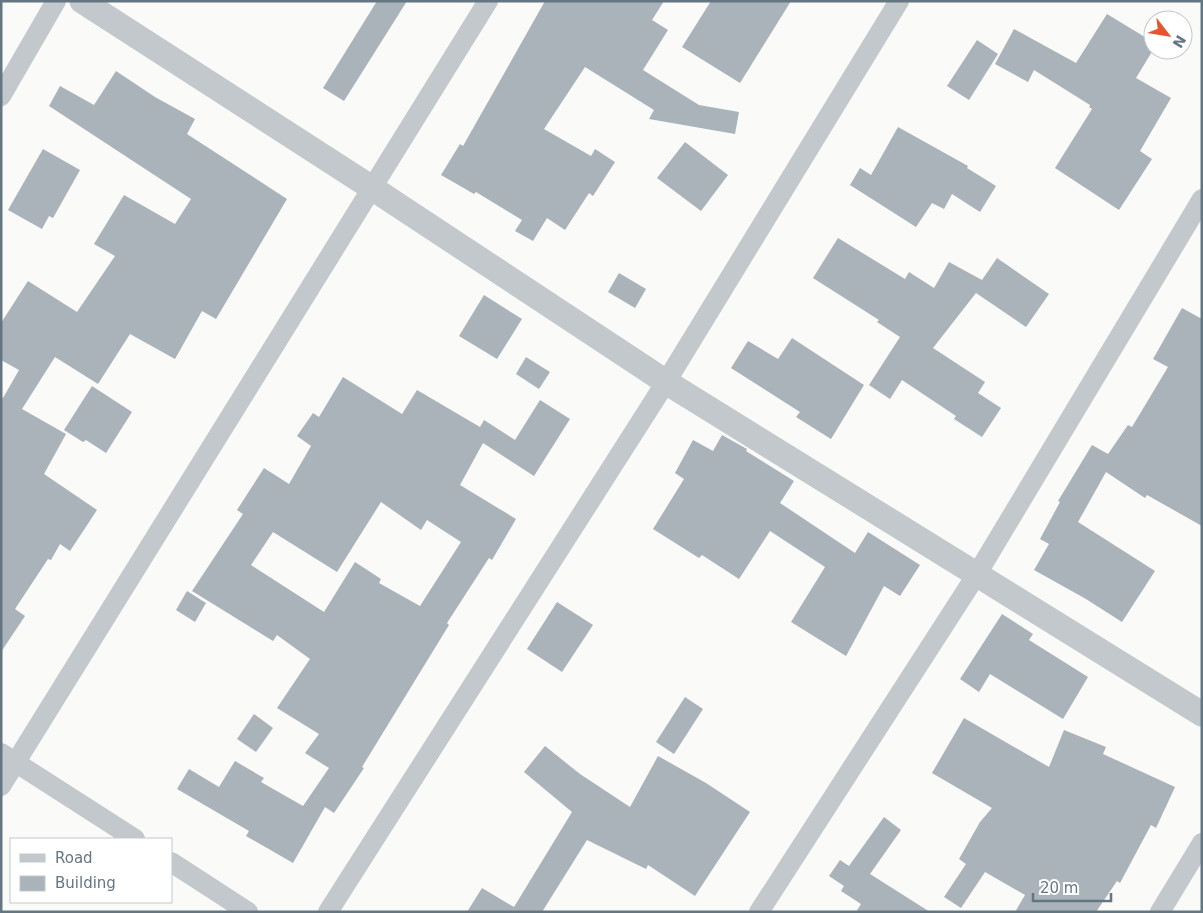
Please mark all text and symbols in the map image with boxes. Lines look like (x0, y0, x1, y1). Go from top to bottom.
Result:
north arrow (1143, 10, 1193, 60)
text: N (1169, 33, 1189, 51)
legend (10, 838, 172, 903)
text: Road (55, 849, 93, 867)
scale bar (1033, 870, 1110, 902)
text: Building (55, 874, 116, 892)
text: 20 m (1040, 879, 1078, 897)

